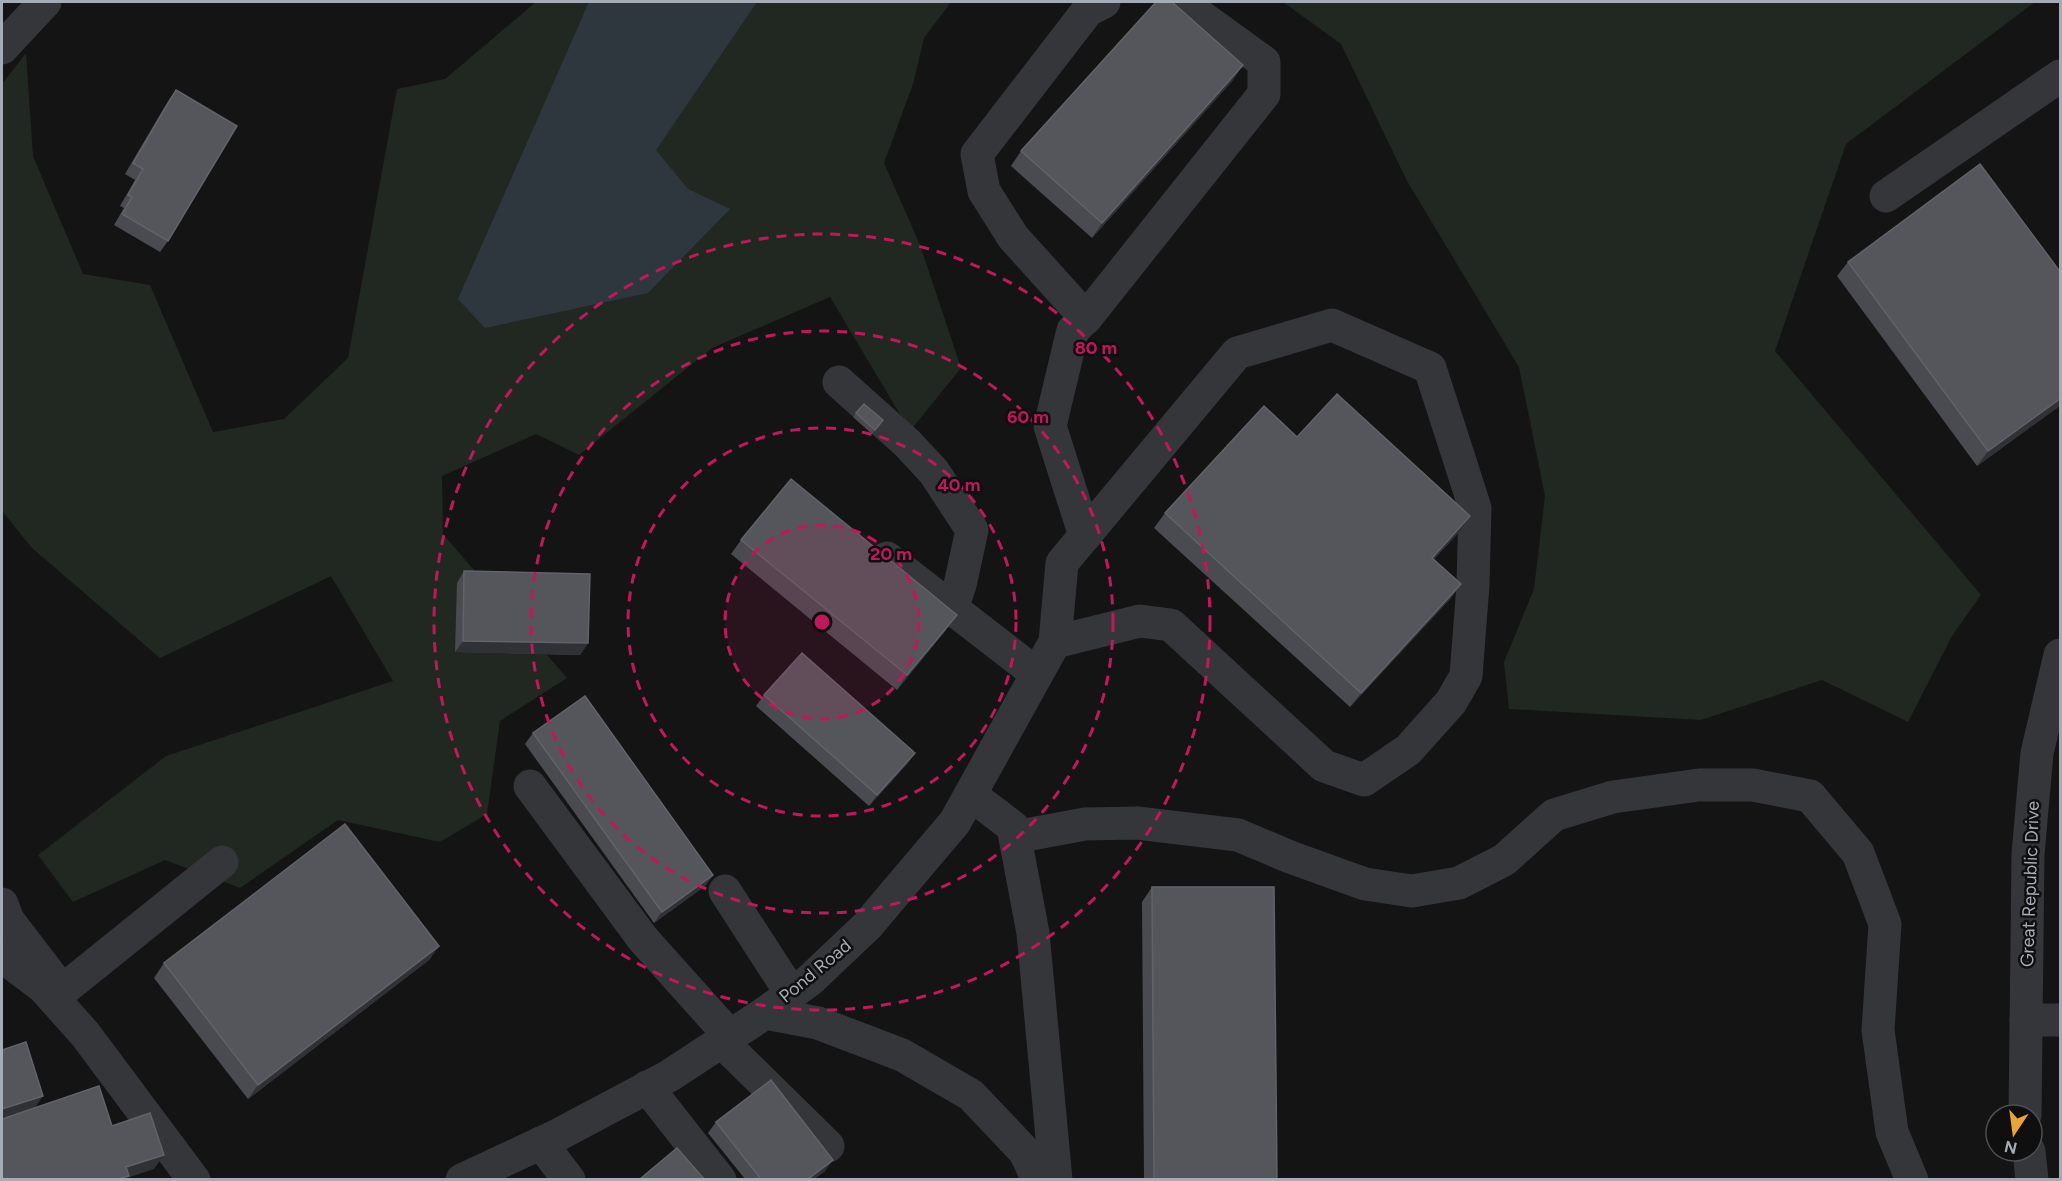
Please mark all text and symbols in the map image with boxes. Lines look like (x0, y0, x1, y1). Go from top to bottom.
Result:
text: 80 m (1075, 337, 1117, 359)
text: 60 m (1007, 406, 1049, 428)
text: 40 m (937, 474, 981, 496)
text: 20 m (870, 543, 912, 565)
centre of rings (812, 612, 832, 632)
street label: Great Republic Drive (2016, 800, 2044, 967)
street label: Pond Road (775, 935, 855, 1007)
north arrow (1984, 1103, 2044, 1163)
text: N (2003, 1136, 2019, 1158)

